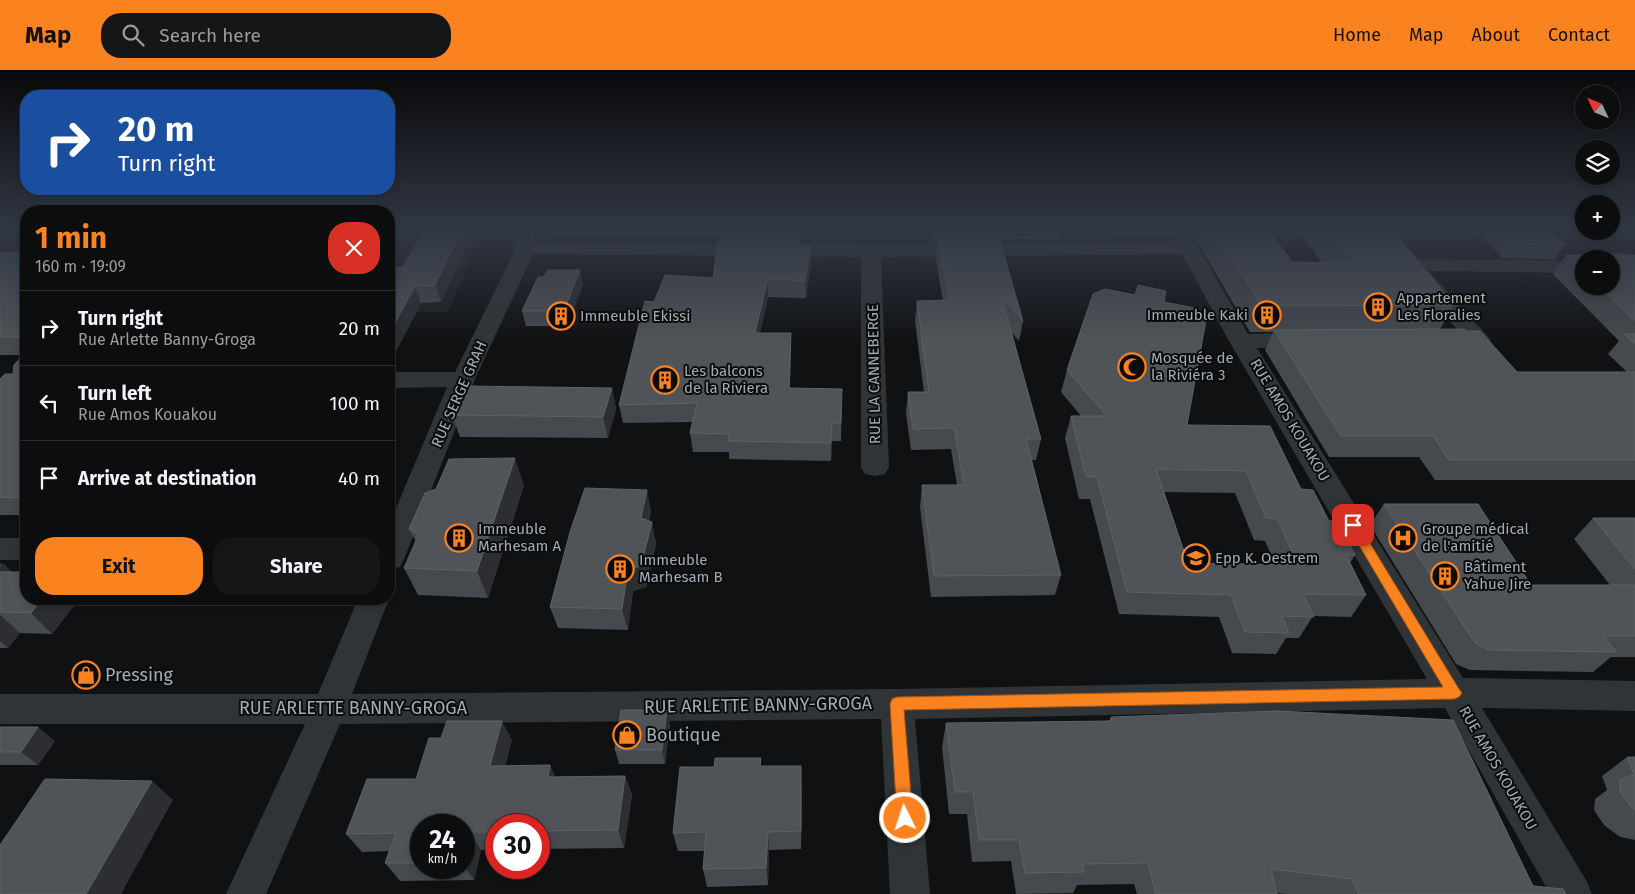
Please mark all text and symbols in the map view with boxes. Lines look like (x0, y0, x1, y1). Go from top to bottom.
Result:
search box (101, 13, 451, 58)
text: Map (25, 21, 71, 49)
icon: search (119, 21, 147, 49)
text: Search here (159, 24, 261, 47)
text: Home (1333, 24, 1381, 46)
text: Map (1409, 24, 1443, 46)
text: About (1471, 24, 1520, 46)
text: Contact (1548, 24, 1610, 46)
north arrow (1575, 85, 1620, 130)
map controls (1575, 85, 1620, 295)
text: 20 m (118, 108, 194, 150)
icon: right (35, 110, 100, 175)
button: layers (1575, 140, 1620, 185)
text: Turn right (118, 150, 215, 177)
button: + (1575, 195, 1620, 240)
text: 1 min (35, 220, 107, 256)
button: close (328, 222, 380, 274)
button: − (1575, 250, 1620, 295)
text: 160 m · 19:09 (35, 257, 126, 276)
place label: Appartement Les Floralies (1397, 289, 1486, 324)
building icon: Appartement Les Floralies (1363, 292, 1393, 322)
building icon: Immeuble Kaki (1252, 300, 1282, 330)
building icon: Immeuble Ekissi (546, 301, 576, 331)
street label: RUE LA CANNEBERGE (864, 304, 884, 444)
place label: Immeuble Kaki (1147, 306, 1248, 324)
text: Turn right (78, 307, 163, 330)
place label: Immeuble Ekissi (580, 307, 690, 325)
icon: right (35, 314, 63, 342)
text: 20 m (339, 317, 380, 340)
text: Rue Arlette Banny-Groga (78, 330, 256, 349)
street label: RUE SERGE GRAH (427, 338, 491, 450)
place label: Mosquée de la Riviéra 3 (1151, 349, 1234, 384)
mosque icon: Mosquée de la Riviéra 3 (1117, 352, 1147, 382)
street label: RUE AMOS KOUAKOU (1246, 355, 1334, 485)
place label: Les balcons de la Riviera (684, 362, 768, 397)
building icon: Les balcons de la Riviera (650, 365, 680, 395)
text: Turn left (78, 382, 152, 405)
icon: left (35, 389, 63, 417)
text: 100 m (329, 392, 380, 415)
text: Rue Amos Kouakou (78, 405, 217, 424)
icon: arrive (35, 464, 63, 492)
text: Arrive at destination (78, 467, 257, 490)
text: 40 m (338, 467, 380, 490)
pin (1332, 504, 1374, 546)
icon: arrive (1339, 511, 1367, 539)
place label: Immeuble Marhesam A (478, 520, 561, 555)
place label: Groupe médical de l'amitié (1422, 520, 1530, 555)
building icon: Immeuble Marhesam A (444, 523, 474, 553)
hospital icon: Groupe médical de l'amitié (1388, 523, 1418, 553)
button: Exit (35, 537, 203, 595)
button: Share (213, 537, 380, 595)
school or university icon: Epp K. Oestrem (1181, 543, 1211, 573)
place label: Epp K. Oestrem (1215, 549, 1318, 567)
place label: Immeuble Marhesam B (639, 551, 723, 586)
building icon: Immeuble Marhesam B (605, 554, 635, 584)
place label: Bâtiment Yahue Jire (1464, 558, 1531, 593)
building icon: Bâtiment Yahue Jire (1430, 561, 1460, 591)
shop icon: Pressing (71, 660, 101, 690)
place label: Pressing (105, 664, 174, 686)
street label: RUE ARLETTE BANNY-GROGA (644, 692, 873, 718)
street label: RUE ARLETTE BANNY-GROGA (239, 697, 468, 719)
street label: RUE AMOS KOUAKOU (1455, 703, 1541, 833)
shop icon: Boutique (612, 720, 642, 750)
place label: Boutique (646, 724, 721, 746)
position arrow (878, 791, 930, 843)
speed limit sign: 30 (485, 814, 550, 879)
text: 24 (429, 825, 456, 855)
text: km/h (428, 852, 457, 866)

